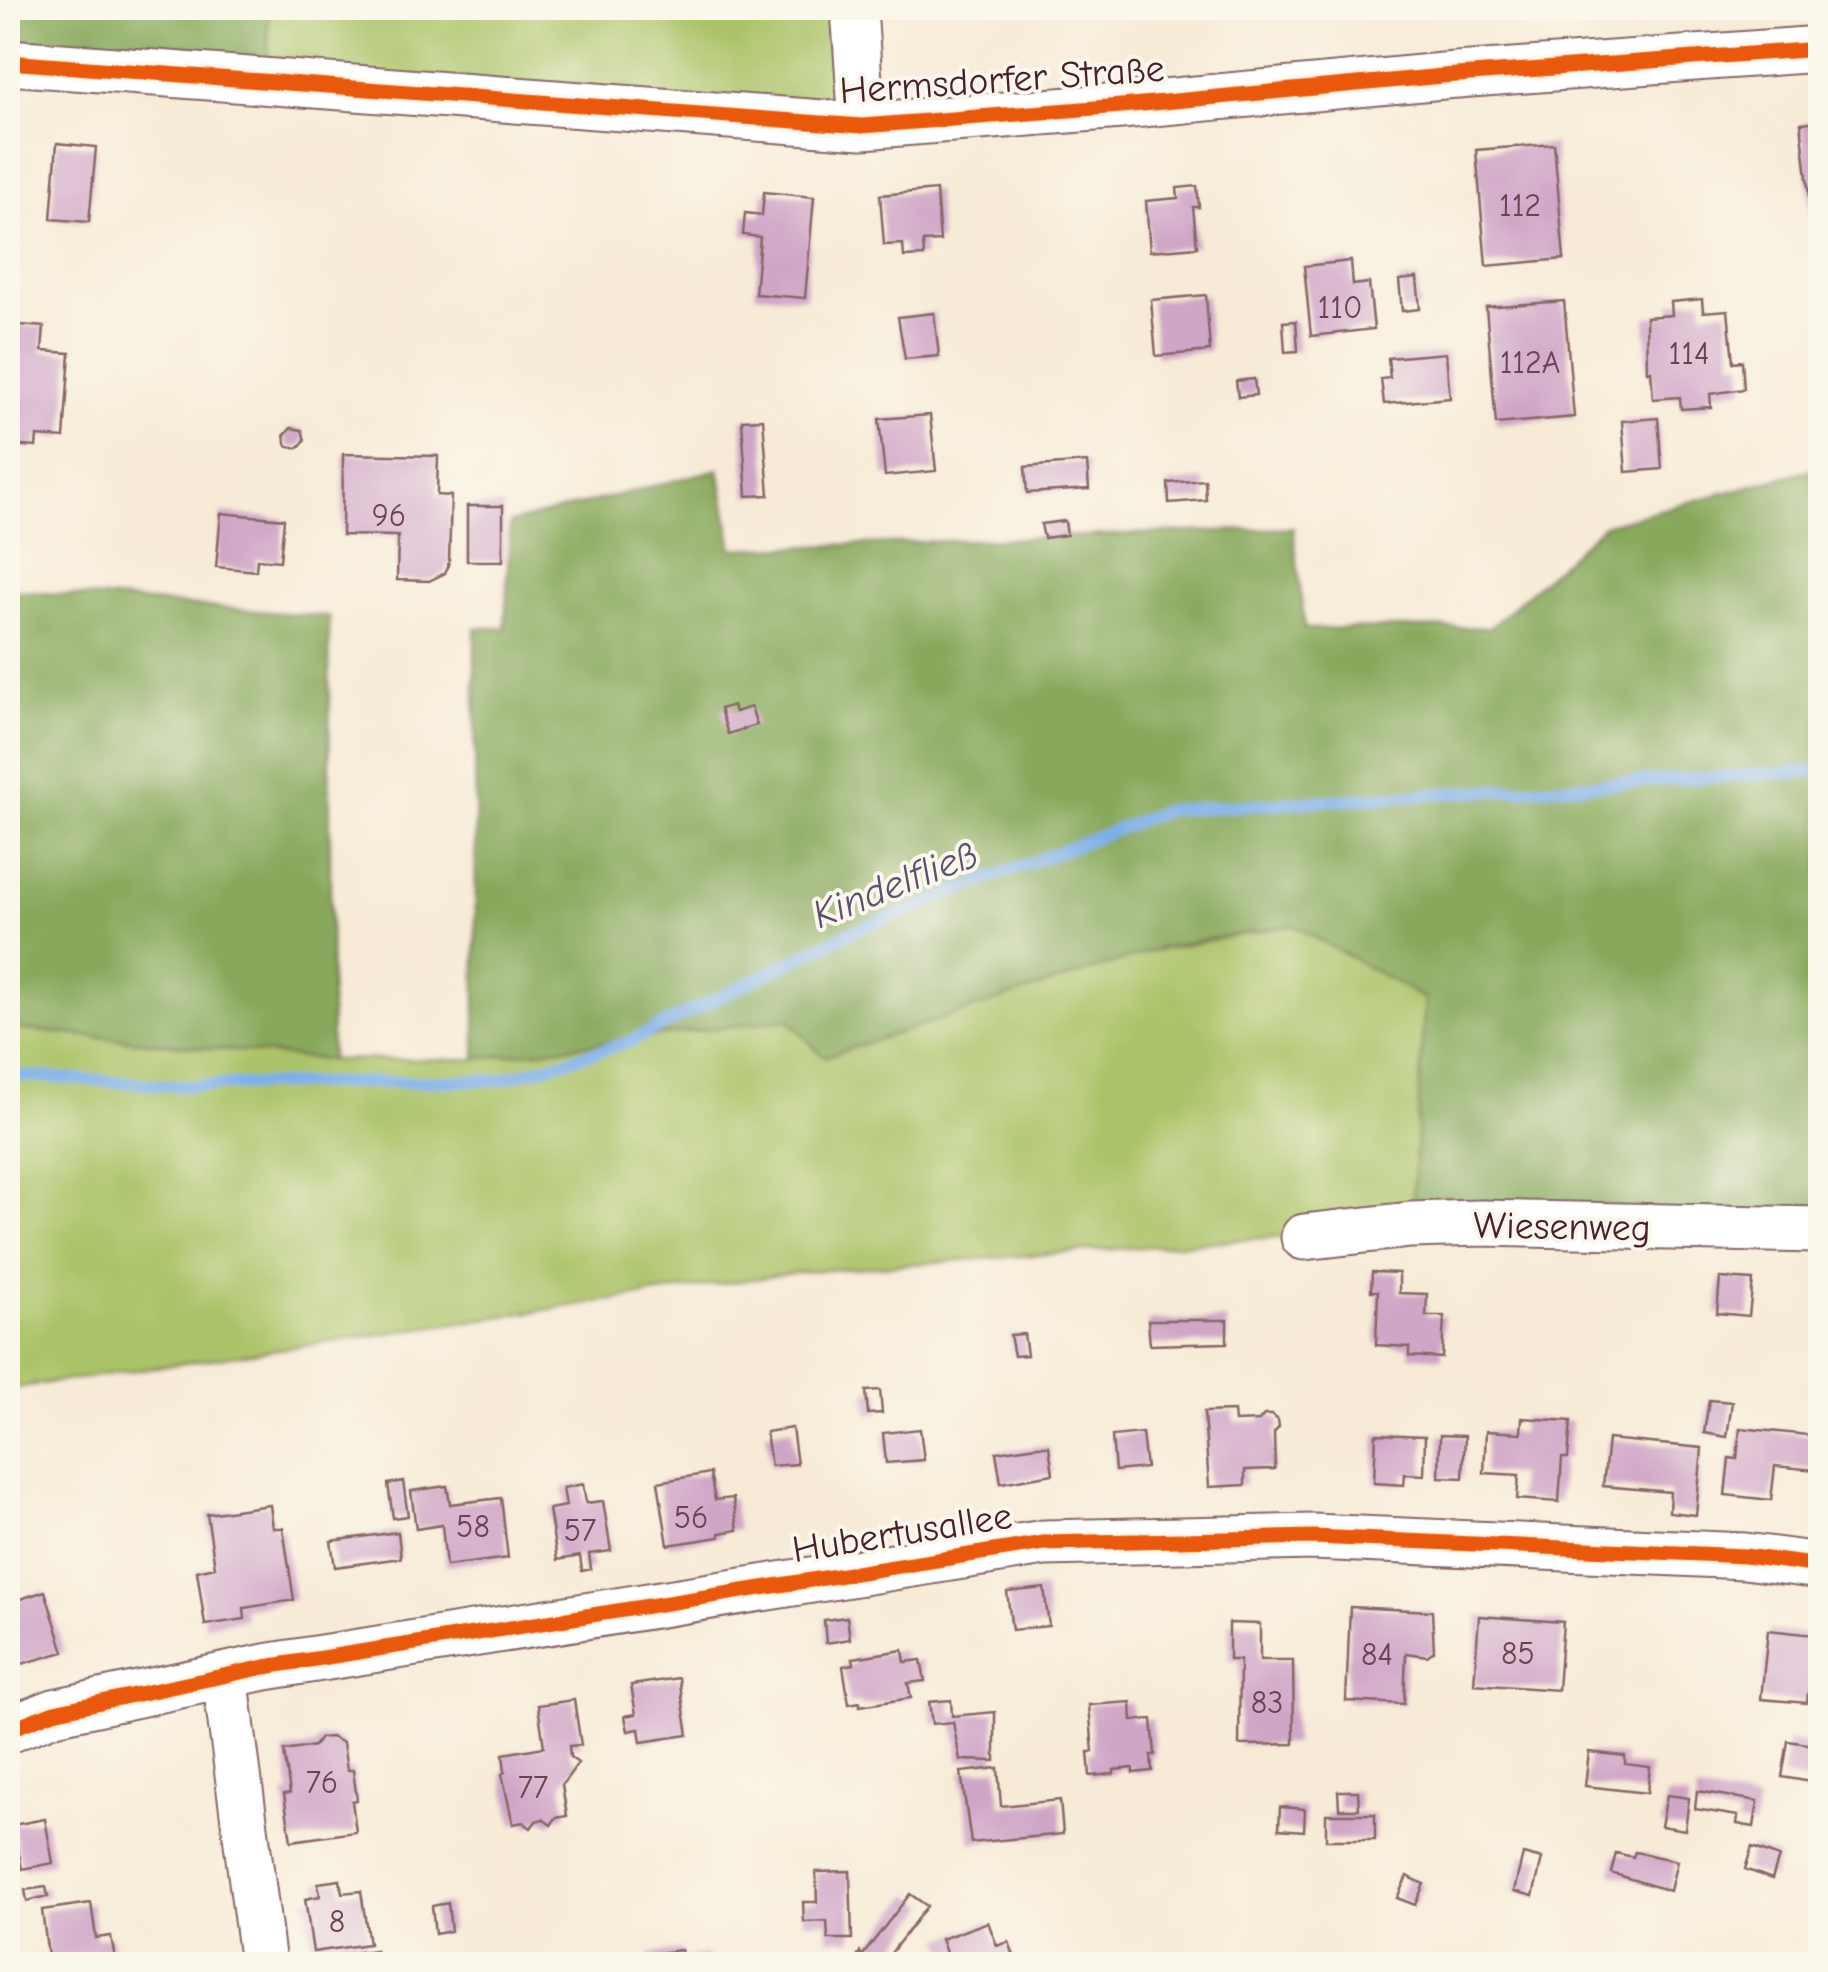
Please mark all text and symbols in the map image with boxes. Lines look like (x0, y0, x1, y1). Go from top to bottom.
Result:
street label: Hermsdorfer Straße (838, 47, 1166, 113)
house number: 112 (1499, 187, 1541, 224)
house number: 110 (1318, 289, 1362, 326)
house number: 114 (1669, 335, 1709, 372)
house number: 112A (1500, 344, 1560, 381)
house number: 96 (372, 497, 406, 534)
water label: Kindelfließ (806, 830, 985, 938)
street label: Wiesenweg (1473, 1203, 1651, 1251)
street label: Hubertusallee (789, 1494, 1015, 1572)
house number: 56 (674, 1499, 708, 1536)
house number: 58 (456, 1508, 490, 1545)
house number: 57 (564, 1512, 596, 1549)
house number: 85 (1501, 1635, 1535, 1672)
house number: 84 (1361, 1636, 1393, 1673)
house number: 83 (1251, 1684, 1283, 1721)
house number: 76 (306, 1764, 338, 1801)
house number: 77 (518, 1769, 548, 1806)
house number: 8 (329, 1903, 345, 1940)

